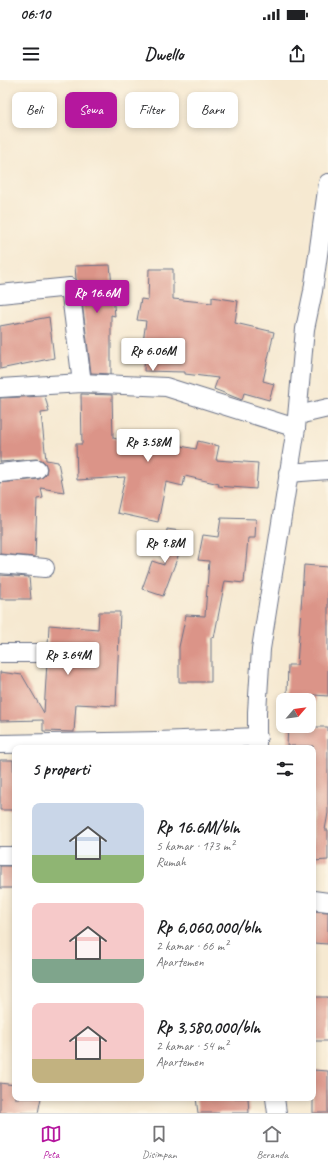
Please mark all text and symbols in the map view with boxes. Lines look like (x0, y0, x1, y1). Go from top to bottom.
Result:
text: 06:10 (20, 5, 50, 24)
icon: menu (20, 43, 42, 65)
text: Dwello (144, 43, 184, 65)
icon: share (286, 43, 308, 65)
chip: Beli (12, 92, 57, 128)
chip: Sewa (65, 92, 117, 128)
chip: Filter (125, 92, 179, 128)
chip: Baru (187, 92, 238, 128)
pin: Rp 16.6M (56, 280, 138, 314)
text: Rp 16.6M (74, 285, 120, 301)
pin: Rp 6.06M (112, 338, 194, 372)
text: Rp 6.06M (130, 343, 176, 359)
pin: Rp 3.58M (107, 429, 189, 463)
text: Rp 3.58M (126, 434, 170, 450)
pin: Rp 9.8M (128, 530, 202, 564)
text: Rp 9.8M (146, 535, 185, 551)
pin: Rp 3.64M (27, 642, 109, 676)
text: Rp 3.64M (45, 647, 91, 663)
north arrow (276, 693, 316, 733)
map controls (276, 693, 316, 733)
icon: filters (274, 758, 296, 780)
text: 5 properti (32, 759, 89, 780)
text: Rp 16.6M/bln (156, 817, 240, 838)
icon: home (64, 819, 112, 867)
text: 5 kamar · 173 m² (156, 838, 234, 854)
text: Rumah (156, 854, 186, 870)
text: Rp 6,060,000/bln (156, 917, 261, 938)
icon: home (64, 919, 112, 967)
text: 2 kamar · 66 m² (156, 938, 228, 954)
text: Apartemen (156, 954, 204, 970)
text: Rp 3,580,000/bln (156, 1017, 260, 1038)
icon: home (64, 1019, 112, 1067)
text: 2 kamar · 54 m² (156, 1038, 228, 1054)
text: Apartemen (156, 1054, 204, 1070)
tab: Peta (40, 1123, 62, 1161)
tab: Disimpan (142, 1123, 177, 1161)
tab: Beranda (257, 1123, 288, 1161)

